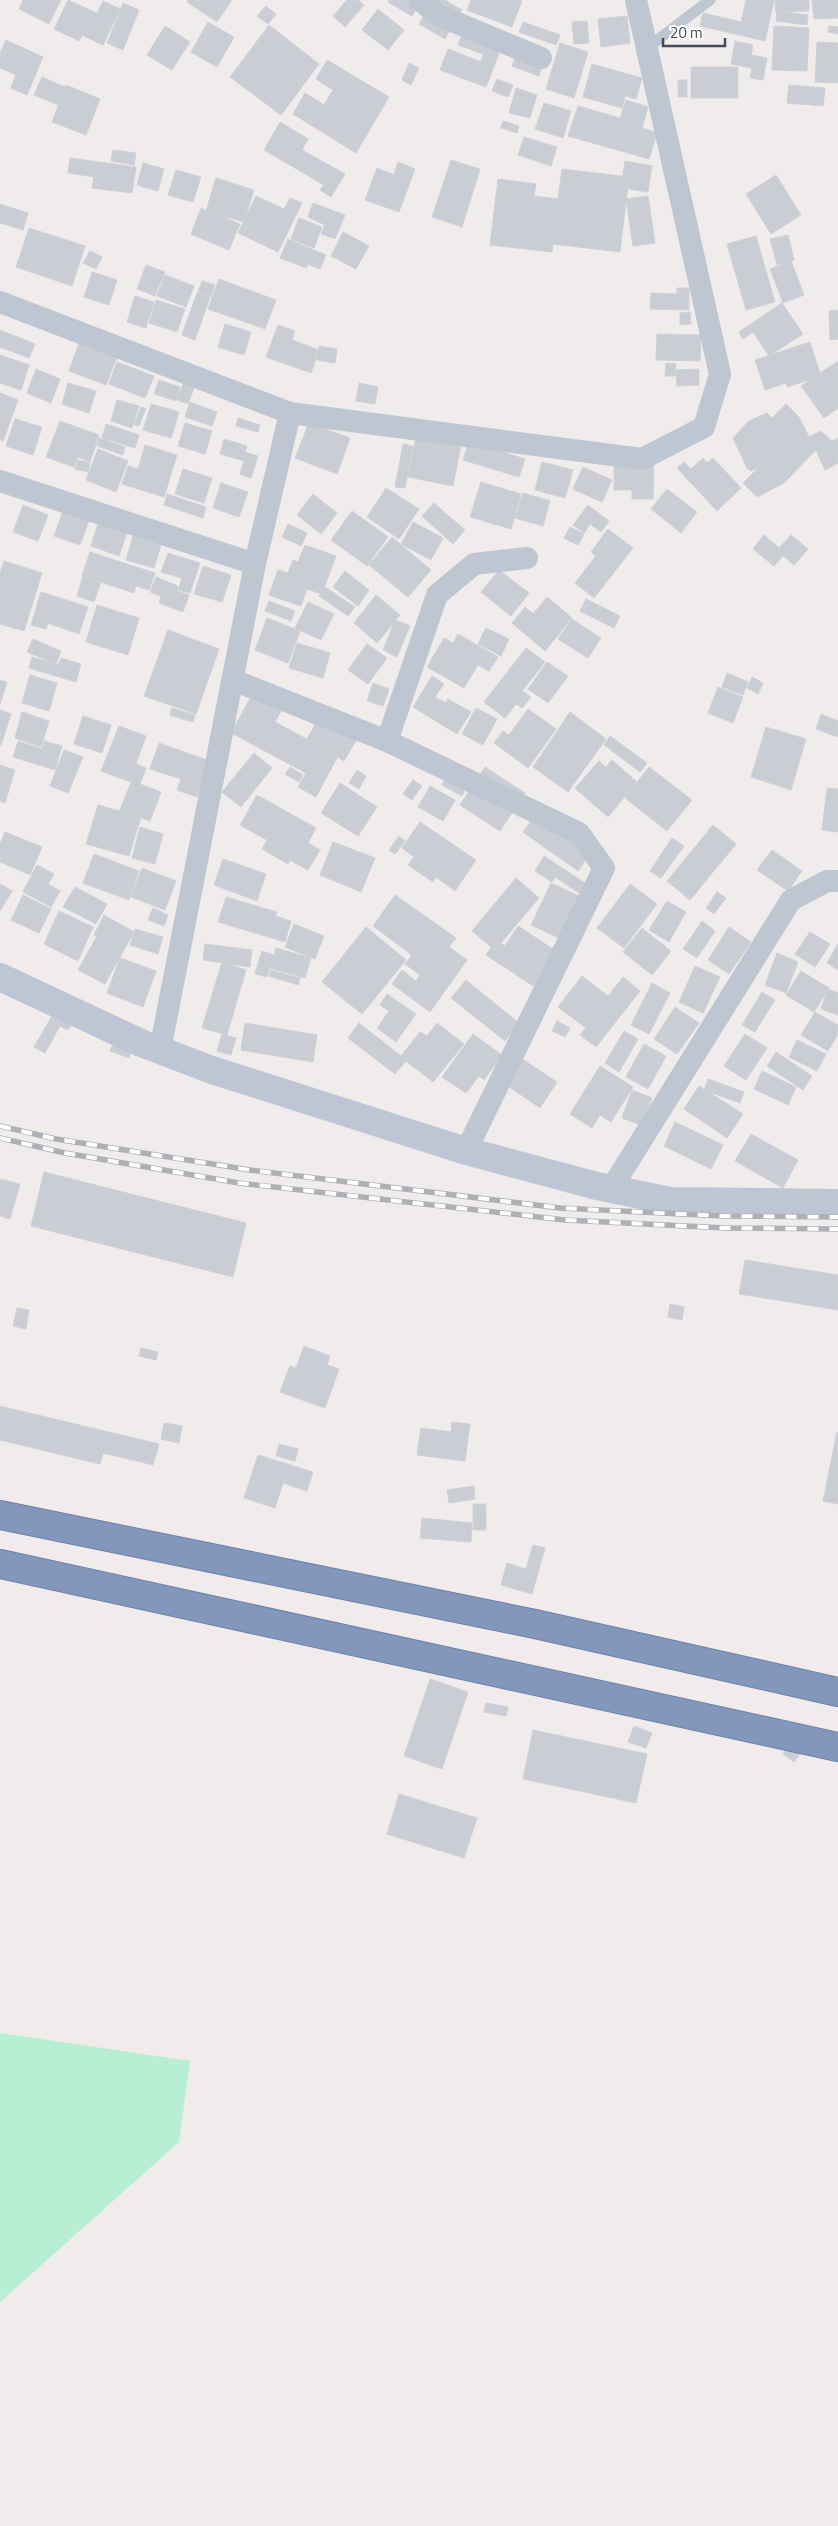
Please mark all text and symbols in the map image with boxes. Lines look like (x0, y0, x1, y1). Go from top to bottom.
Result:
scale bar (663, 15, 726, 47)
text: 20 m (670, 21, 703, 44)

